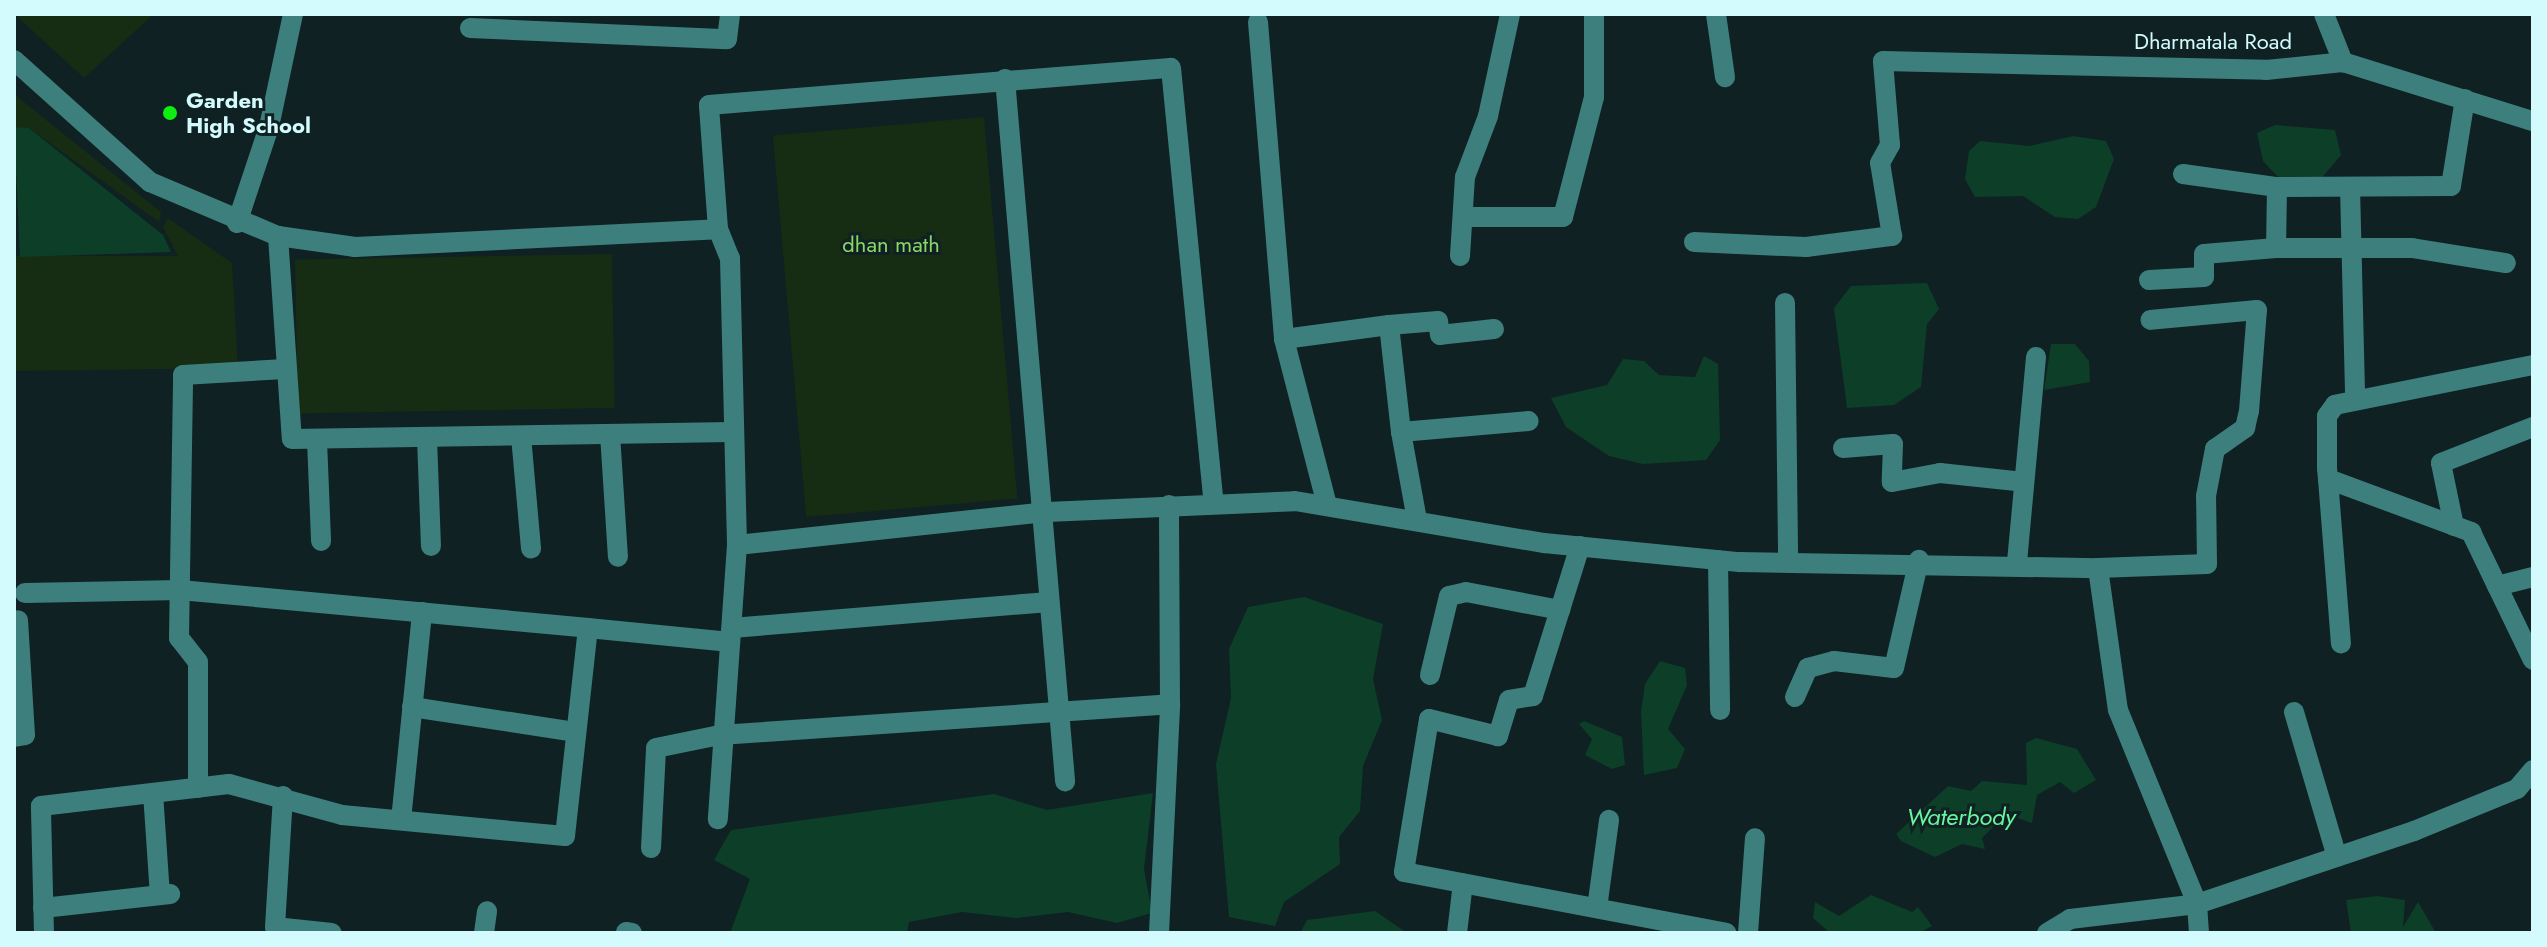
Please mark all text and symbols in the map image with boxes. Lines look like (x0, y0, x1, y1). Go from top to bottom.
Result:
street label: Dharmatala Road (2134, 29, 2292, 55)
place label: Garden High School (186, 87, 311, 138)
marker: Garden High School (161, 104, 179, 122)
park label: dhan math (842, 232, 940, 258)
water label: Waterbody (1906, 803, 2016, 831)

